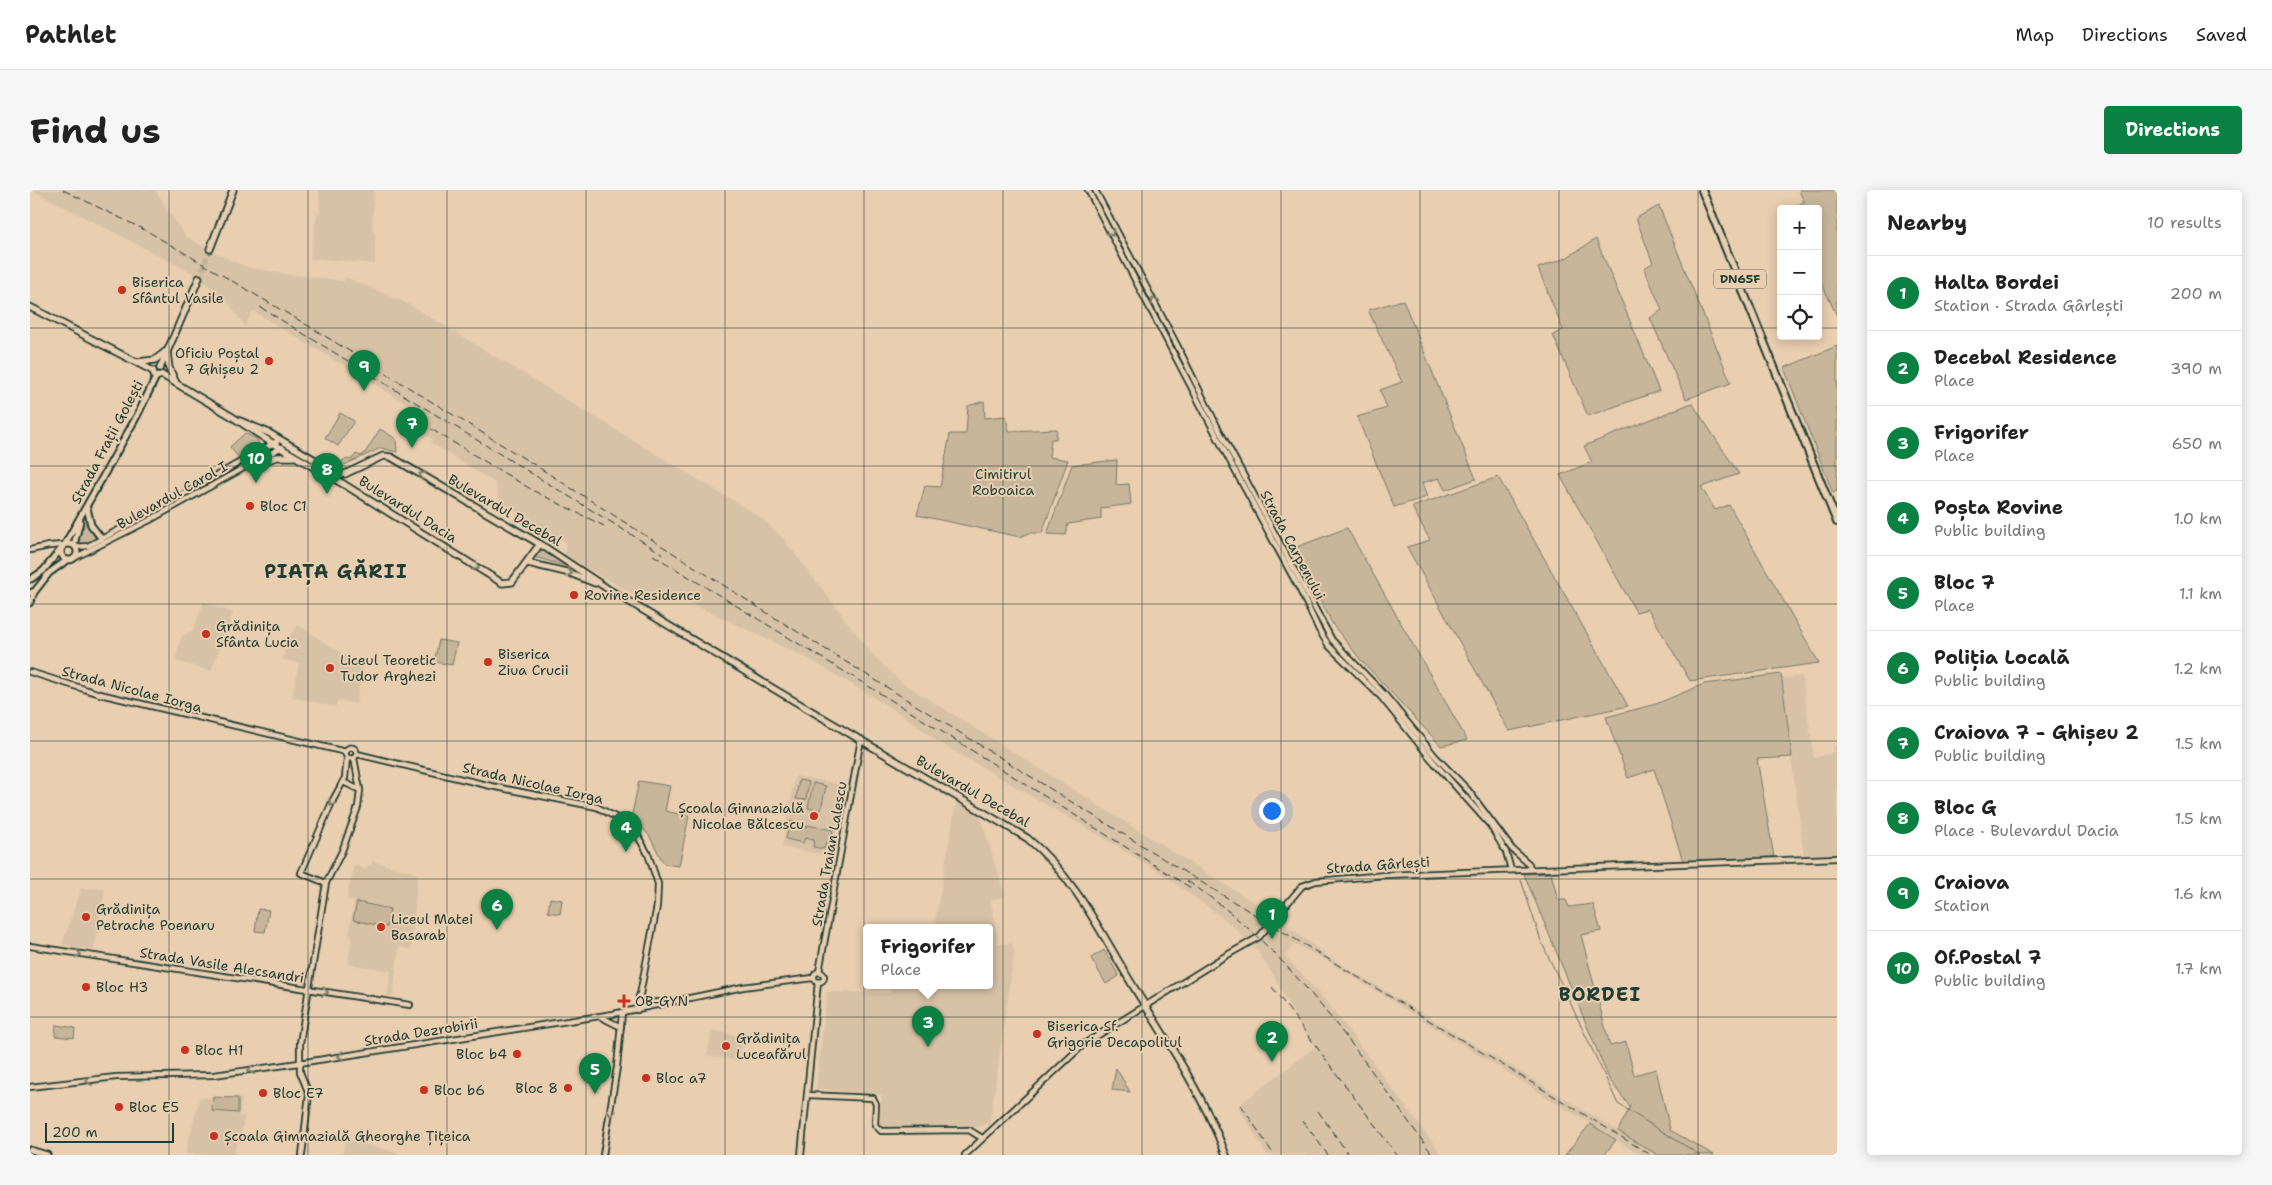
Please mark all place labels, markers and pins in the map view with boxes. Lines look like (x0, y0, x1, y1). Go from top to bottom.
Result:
place label: Biserica Sfântul Vasile (132, 273, 224, 307)
marker: Biserica Sfântul Vasile (116, 284, 128, 296)
place label: Oficiu Poștal 7 Ghișeu 2 (175, 344, 260, 379)
pin: 9 (348, 350, 380, 391)
marker: Oficiu Poștal 7 Ghișeu 2 (263, 355, 275, 367)
pin: 7 (396, 407, 428, 448)
pin: 10 (240, 442, 272, 483)
pin: 8 (311, 453, 343, 494)
place label: Bloc C1 (260, 497, 307, 515)
marker: Bloc C1 (244, 500, 256, 512)
place label: Rovine Residence (584, 586, 701, 604)
marker: Rovine Residence (568, 589, 580, 601)
place label: Grădinița Sfânta Lucia (216, 617, 299, 651)
marker: Grădinița Sfânta Lucia (200, 628, 212, 640)
place label: Biserica Ziua Crucii (498, 645, 569, 679)
place label: Liceul Teoretic Tudor Arghezi (340, 651, 436, 685)
marker: Biserica Ziua Crucii (482, 656, 494, 668)
marker: Liceul Teoretic Tudor Arghezi (324, 662, 336, 674)
place label: Școala Gimnazială Nicolae Bălcescu (678, 799, 804, 833)
marker: Școala Gimnazială Nicolae Bălcescu (808, 810, 820, 822)
pin: 4 (610, 811, 642, 852)
pin: 6 (481, 889, 513, 930)
pin: 1 (1256, 898, 1288, 939)
place label: Grădinița Petrache Poenaru (96, 900, 215, 934)
place label: Liceul Matei Basarab (391, 910, 473, 944)
marker: Grădinița Petrache Poenaru (80, 911, 92, 923)
marker: Liceul Matei Basarab (375, 921, 387, 933)
place label: Bloc H3 (96, 978, 148, 996)
marker: Bloc H3 (80, 981, 92, 993)
place label: OB-GYN (635, 992, 688, 1010)
marker: OB-GYN (617, 994, 631, 1008)
pin: 3 (912, 1006, 944, 1047)
place label: Biserica Sf. Grigorie Decapolitul (1047, 1017, 1183, 1051)
pin: 2 (1256, 1021, 1288, 1062)
marker: Biserica Sf. Grigorie Decapolitul (1031, 1028, 1043, 1040)
place label: Grădinița Luceafărul (736, 1029, 807, 1063)
marker: Grădinița Luceafărul (720, 1040, 732, 1052)
place label: Bloc H1 (195, 1041, 244, 1059)
marker: Bloc H1 (179, 1044, 191, 1056)
place label: Bloc b4 (456, 1045, 507, 1063)
marker: Bloc b4 (511, 1048, 523, 1060)
pin: 5 (579, 1053, 611, 1094)
place label: Bloc a7 (656, 1069, 706, 1087)
marker: Bloc a7 (640, 1072, 652, 1084)
place label: Bloc 8 (515, 1079, 558, 1097)
place label: Bloc b6 (434, 1081, 485, 1099)
marker: Bloc 8 (562, 1082, 574, 1094)
place label: Bloc E7 (273, 1084, 324, 1102)
marker: Bloc b6 (418, 1084, 430, 1096)
marker: Bloc E7 (257, 1087, 269, 1099)
place label: Bloc E5 (129, 1098, 179, 1116)
marker: Bloc E5 (113, 1101, 125, 1113)
place label: Școala Gimnazială Gheorghe Țițeica (224, 1127, 471, 1146)
marker: Școala Gimnazială Gheorghe Țițeica (208, 1130, 220, 1142)

